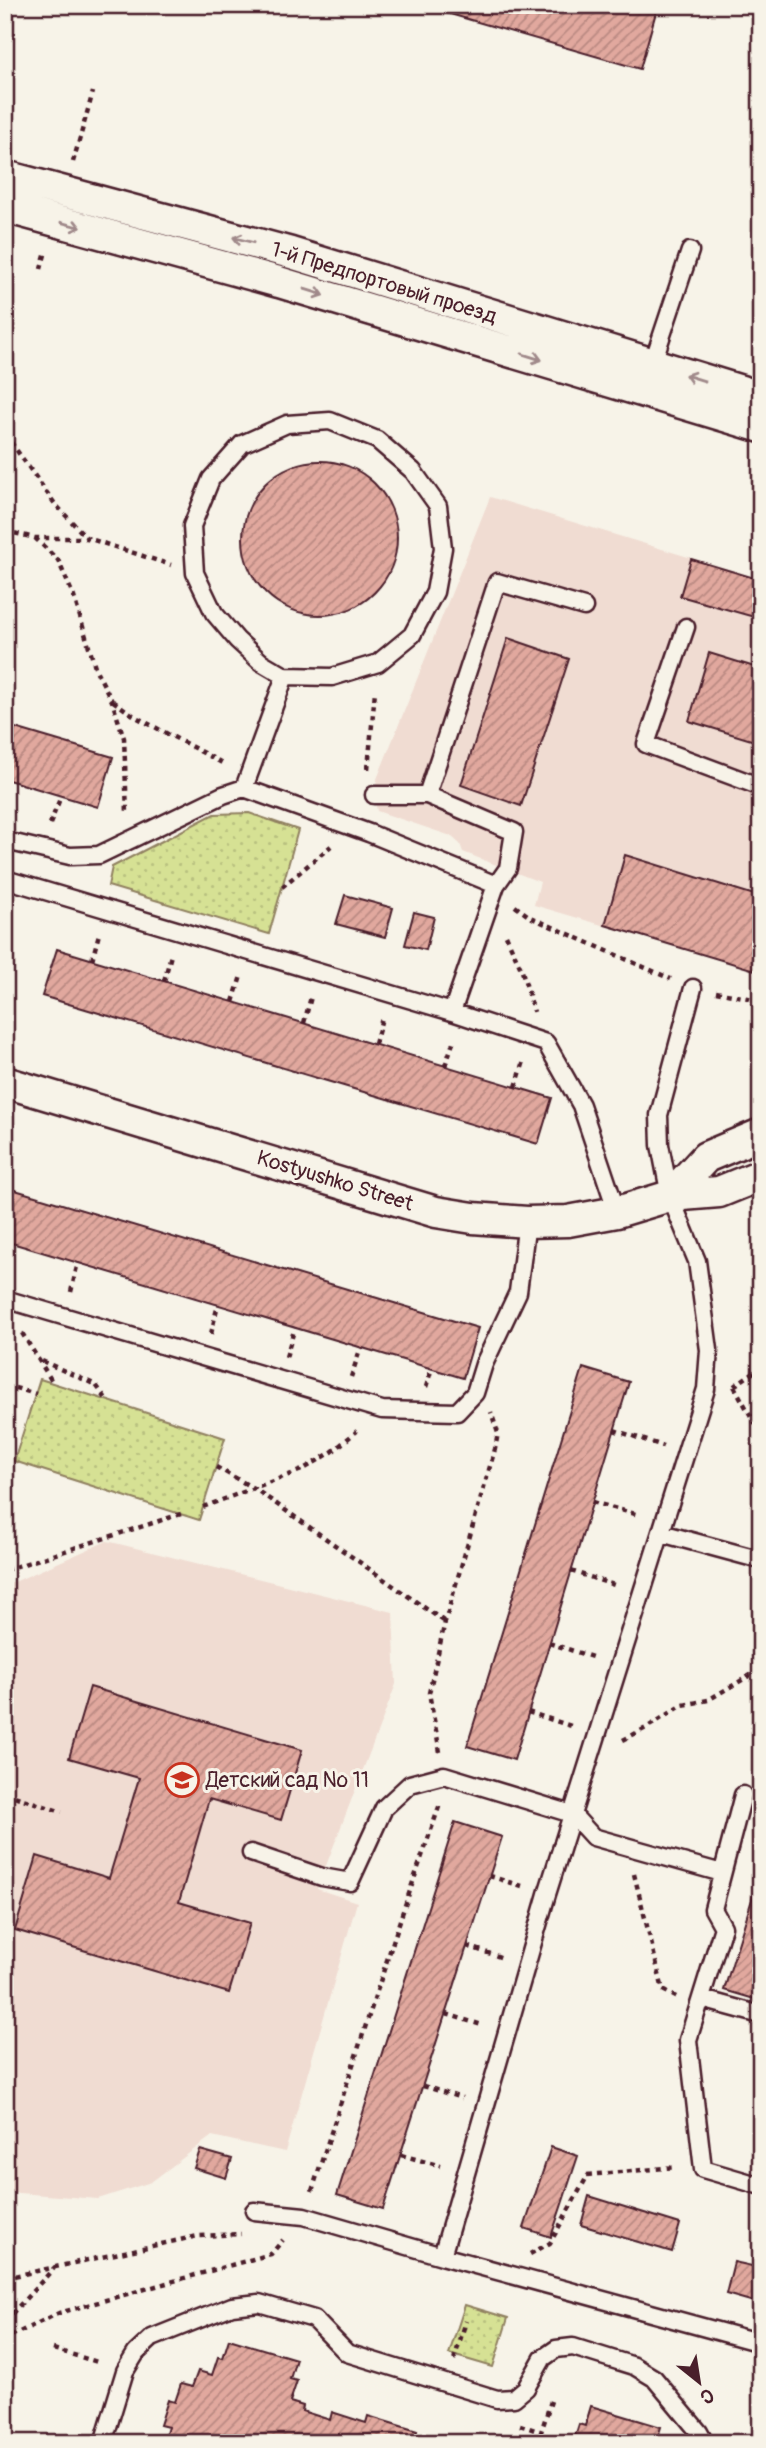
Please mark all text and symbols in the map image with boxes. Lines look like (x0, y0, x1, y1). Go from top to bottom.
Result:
one-way arrow (59, 219, 82, 232)
one-way arrow (233, 233, 255, 246)
street label: 1-й Предпортовый проезд (268, 236, 500, 330)
one-way arrow (303, 287, 325, 300)
one-way arrow (521, 352, 543, 365)
one-way arrow (685, 370, 707, 383)
street label: Kostyushko Street (254, 1144, 417, 1218)
school or university icon: Детский сад № 11 (163, 1761, 201, 1799)
place label: Детский сад № 11 (205, 1767, 369, 1794)
north arrow (664, 2346, 734, 2416)
text: С (696, 2383, 718, 2409)

